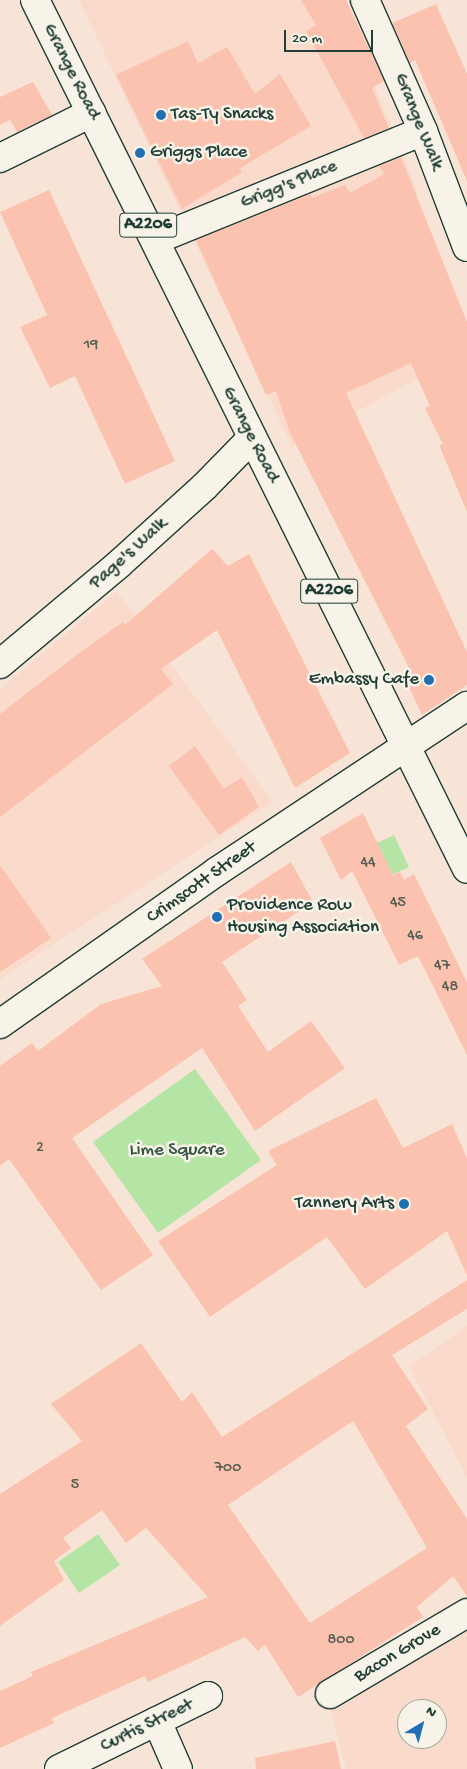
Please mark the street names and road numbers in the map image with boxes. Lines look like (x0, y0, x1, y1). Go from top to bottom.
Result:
street label: Grange Road (37, 20, 105, 124)
street label: Grange Walk (388, 70, 448, 174)
street label: Grigg's Place (237, 155, 341, 215)
road number: A2206 (118, 210, 178, 240)
street label: Grange Road (216, 383, 284, 487)
street label: Page's Walk (85, 513, 173, 595)
road number: A2206 (299, 576, 359, 606)
street label: Crimscott Street (143, 837, 261, 929)
street label: Bacon Grove (351, 1619, 445, 1689)
street label: Curtis Street (97, 1694, 197, 1758)

